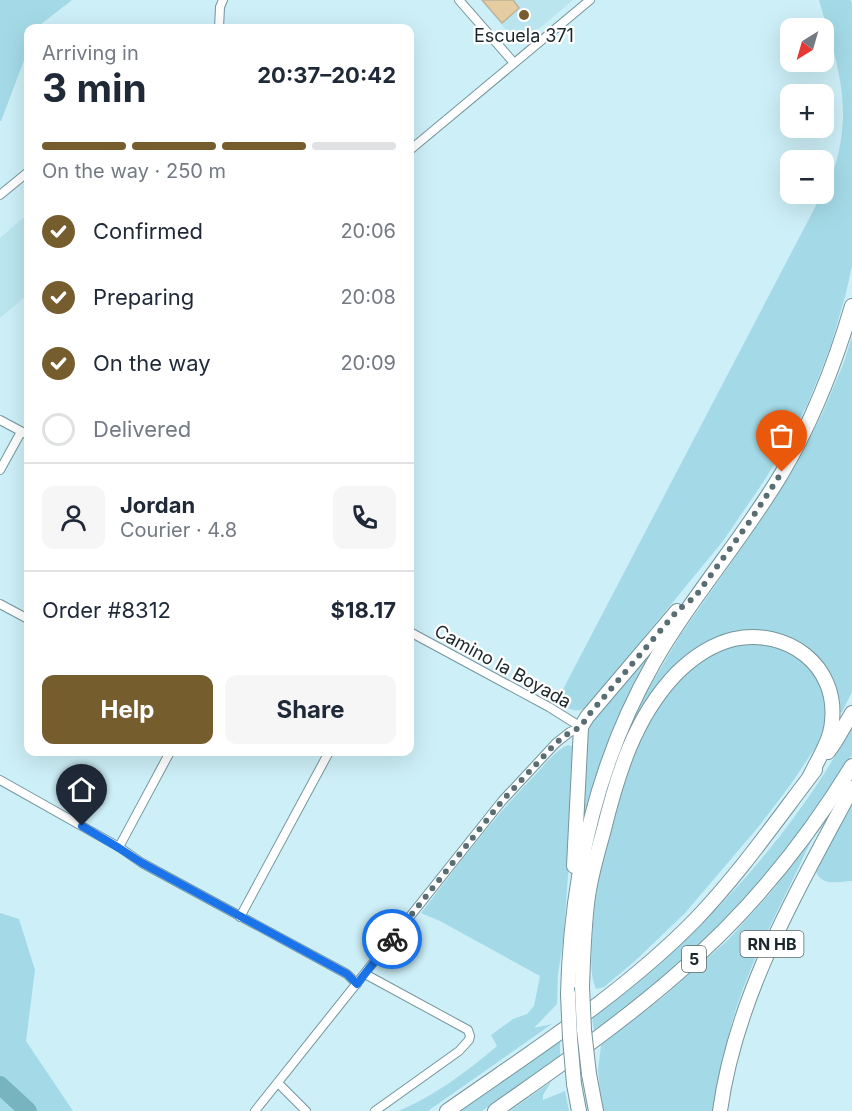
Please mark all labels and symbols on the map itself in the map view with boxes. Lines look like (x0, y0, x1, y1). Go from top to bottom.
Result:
marker: Escuela 371 (517, 8, 531, 22)
north arrow (780, 18, 834, 72)
place label: Escuela 371 (474, 25, 574, 46)
pin (756, 410, 807, 472)
street label: Camino la Boyada (431, 620, 575, 712)
pin (56, 764, 107, 826)
courier (362, 909, 422, 969)
road number: RN HB (740, 931, 804, 957)
road number: 5 (682, 946, 706, 972)

